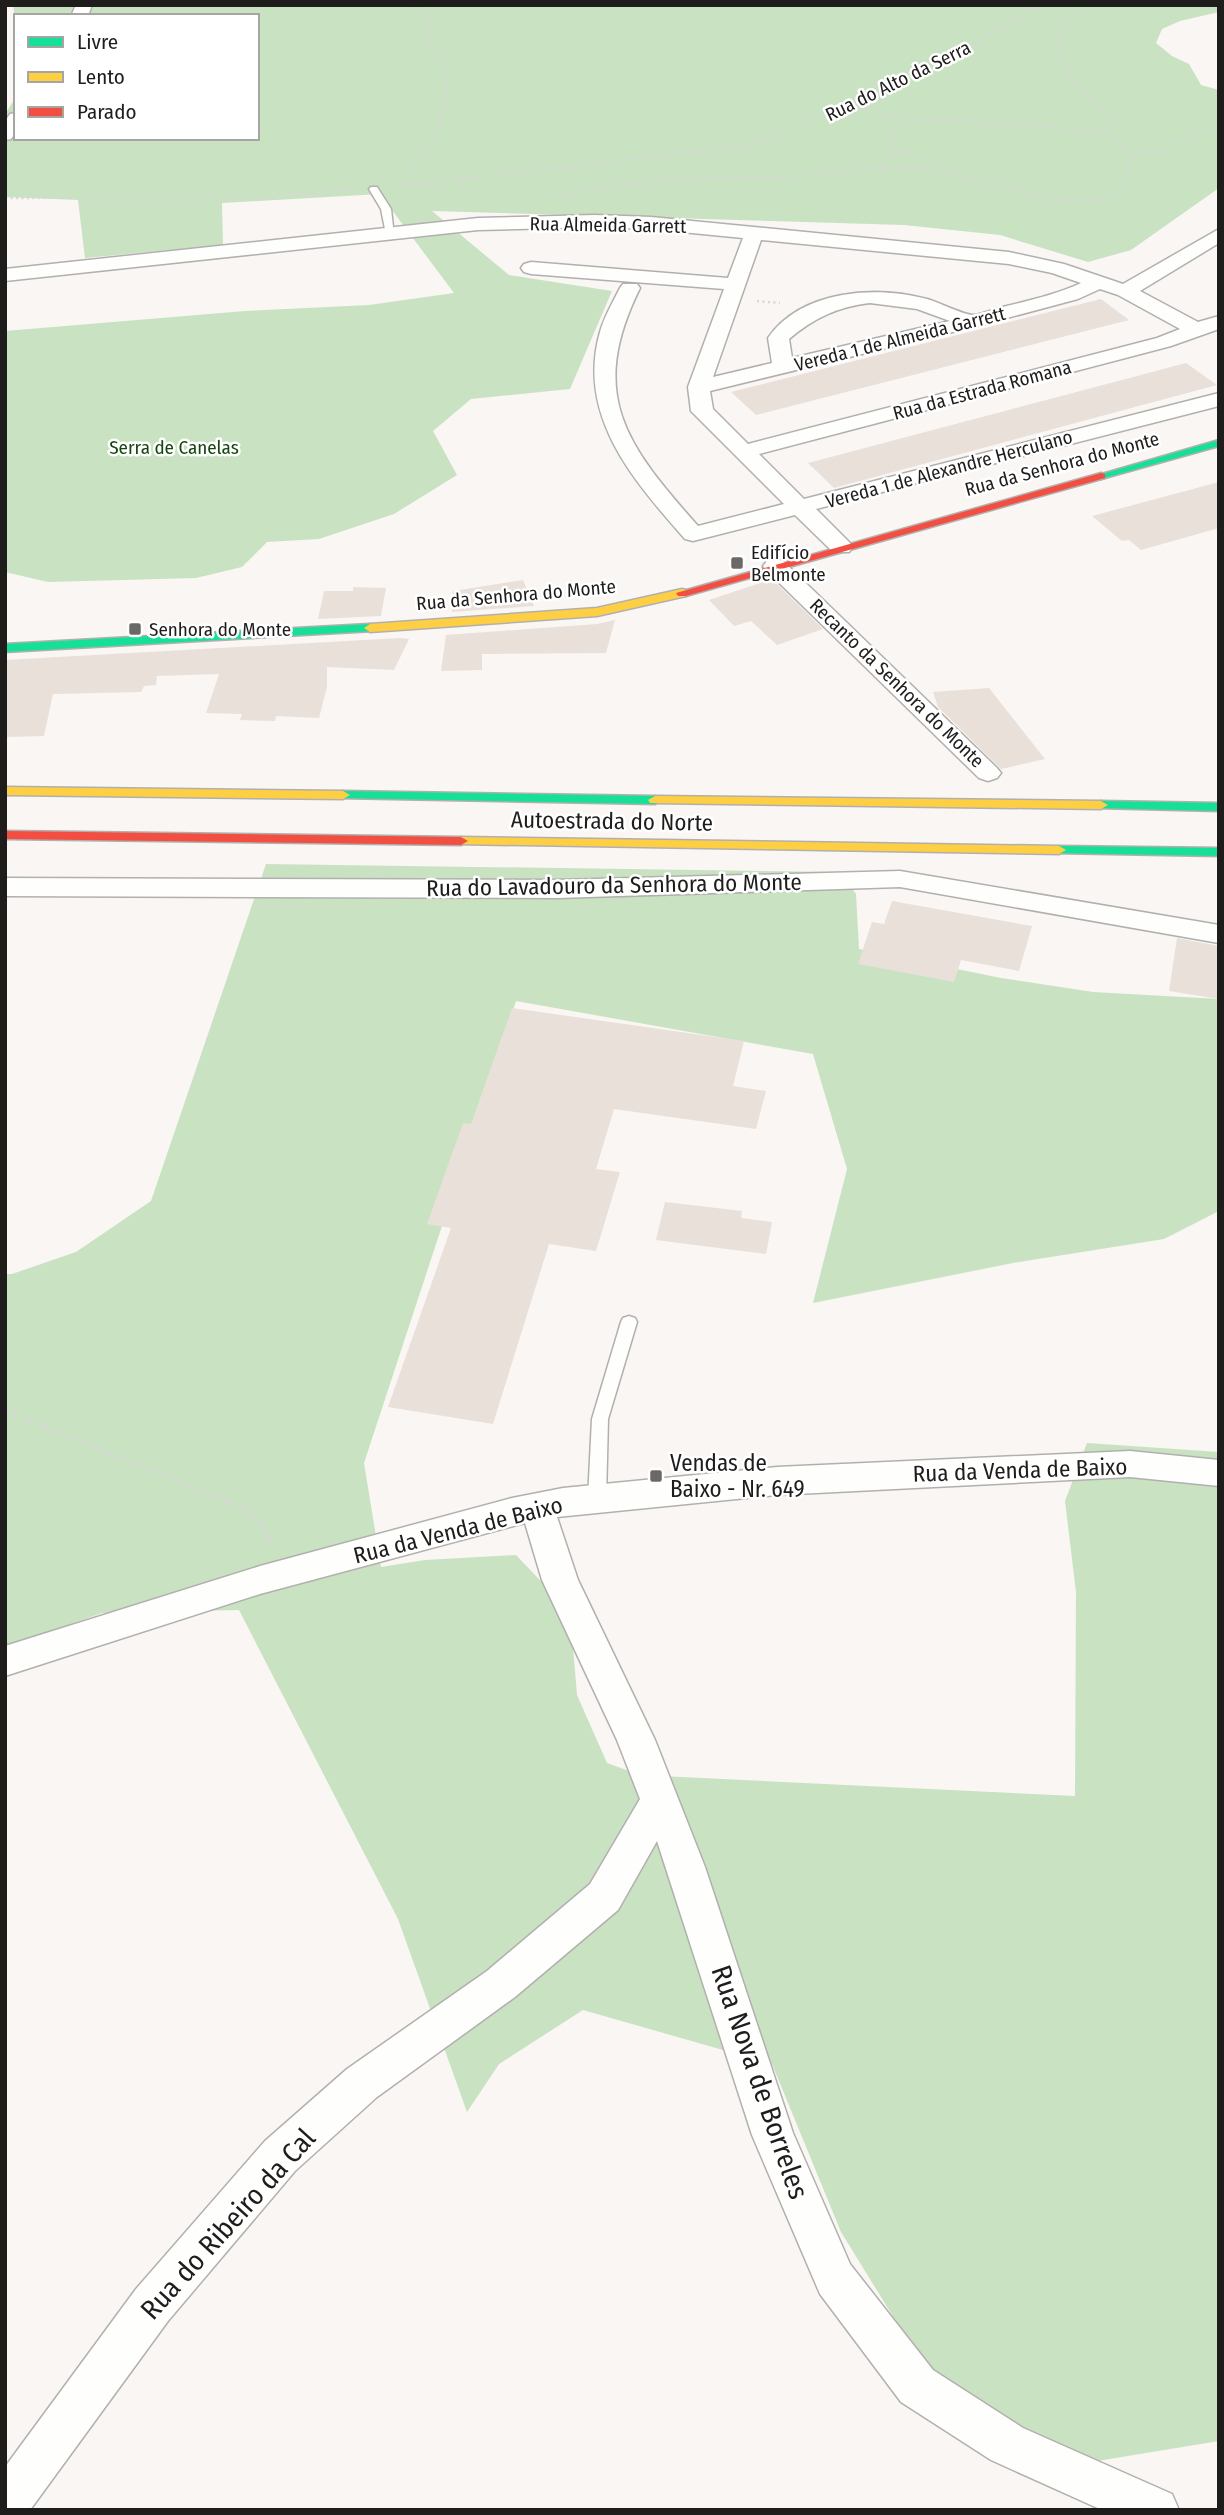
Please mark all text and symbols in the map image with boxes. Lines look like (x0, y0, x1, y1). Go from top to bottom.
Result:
legend (14, 14, 259, 140)
text: Livre (77, 29, 118, 55)
street label: Rua do Alto da Serra (822, 36, 974, 126)
text: Lento (77, 64, 125, 90)
text: Parado (77, 99, 136, 125)
street label: Rua Almeida Garrett (530, 212, 687, 238)
street label: Vereda 1 de Almeida Garrett (792, 301, 1009, 376)
street label: Rua da Estrada Romana (890, 355, 1074, 425)
street label: Vereda 1 de Alexandre Herculano (823, 425, 1075, 513)
street label: Rua da Senhora do Monte (962, 427, 1162, 501)
park label: Serra de Canelas (109, 436, 239, 459)
place label: Edifício Belmonte (751, 541, 826, 586)
marker: Edifício Belmonte (729, 555, 745, 571)
street label: Rua da Senhora do Monte (415, 575, 617, 615)
street label: Recanto da Senhora do Monte (805, 594, 989, 772)
place label: Senhora do Monte (149, 618, 291, 641)
marker: Senhora do Monte (127, 621, 143, 637)
street label: Autoestrada do Norte (511, 805, 713, 837)
street label: Rua do Lavadouro da Senhora do Monte (426, 868, 802, 902)
place label: Vendas de Baixo - Nr. 649 (670, 1449, 805, 1503)
street label: Rua da Venda de Baixo (912, 1452, 1128, 1488)
marker: Vendas de Baixo - Nr. 649 (648, 1468, 664, 1484)
street label: Rua da Venda de Baixo (351, 1490, 565, 1570)
street label: Rua Nova de Borreles (704, 1961, 816, 2203)
street label: Rua do Ribeiro da Cal (134, 2122, 322, 2326)

